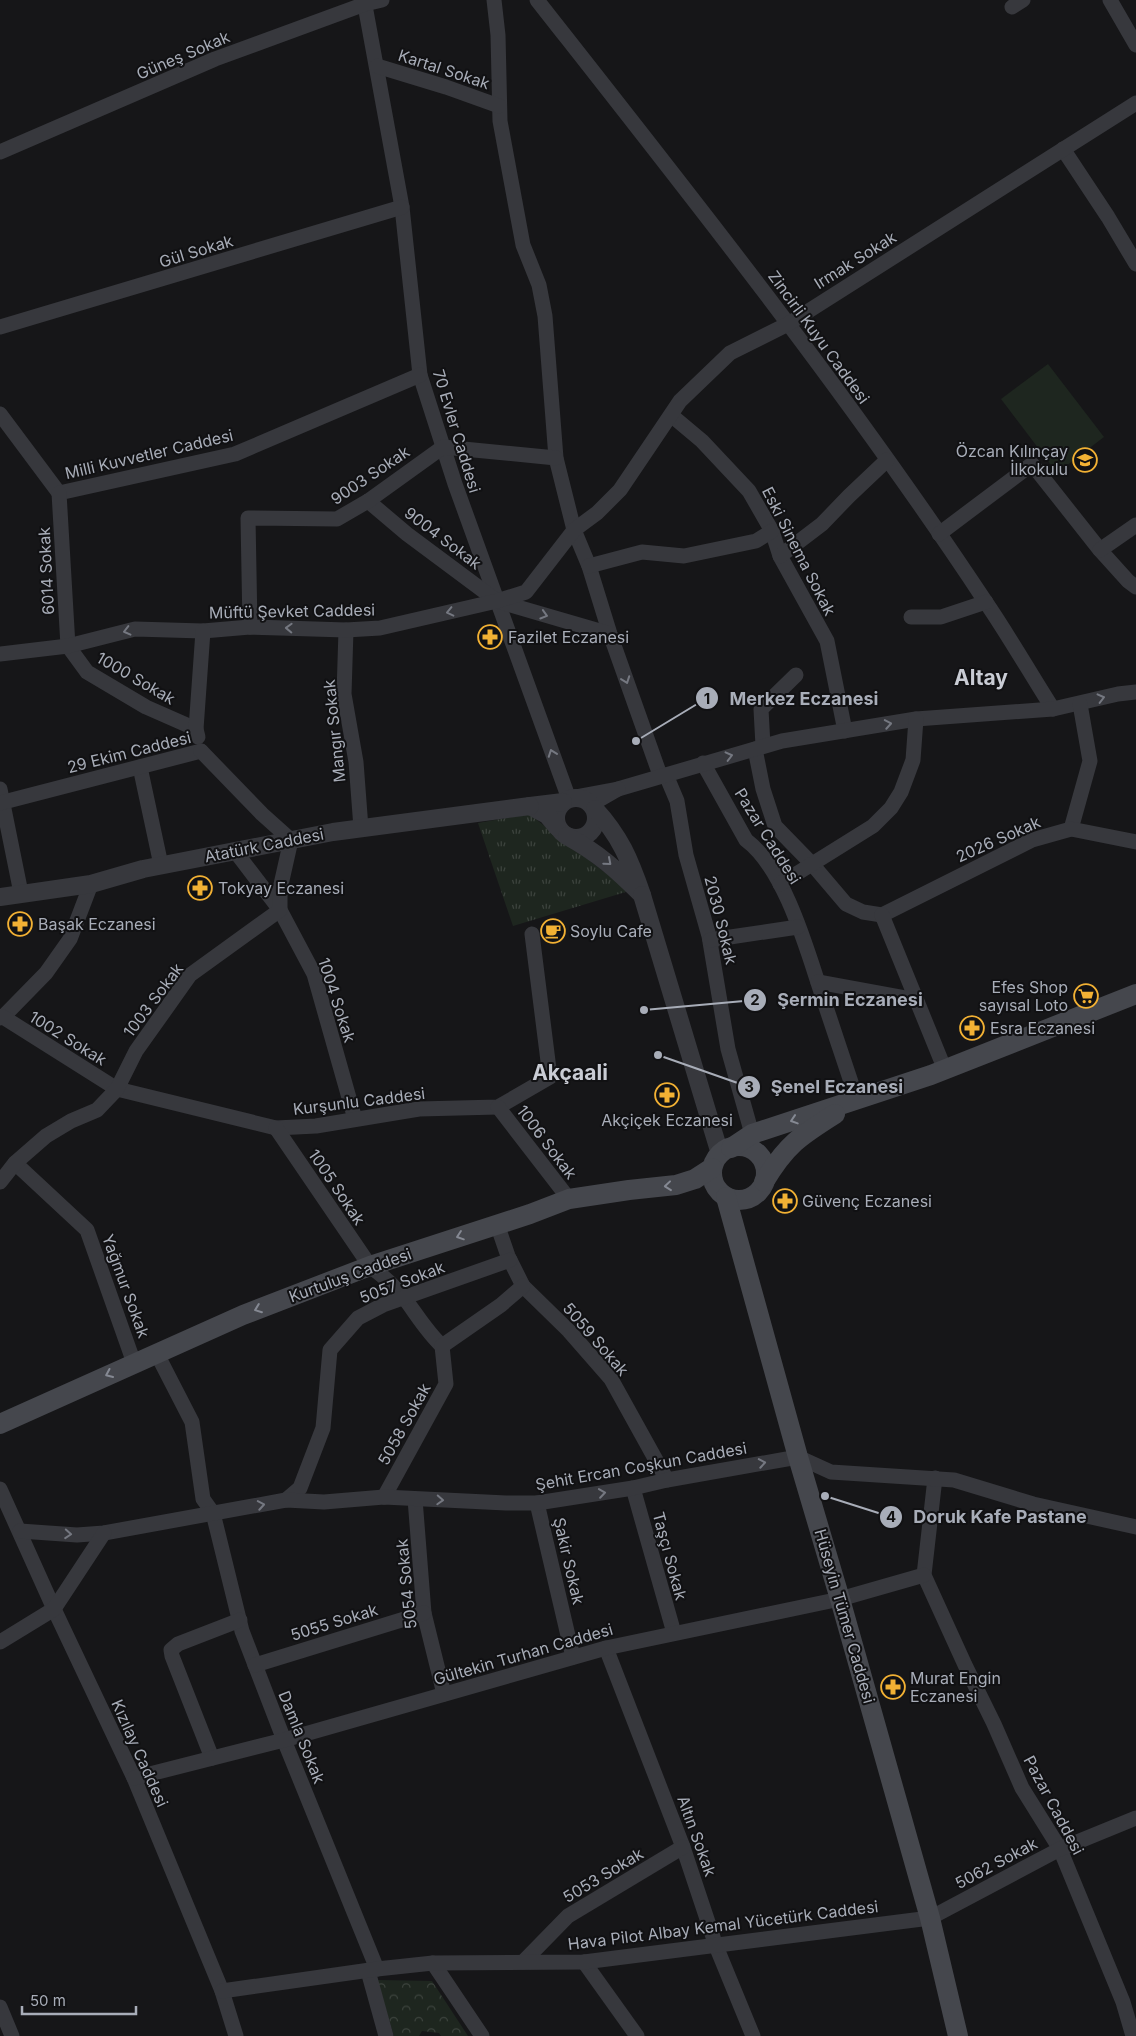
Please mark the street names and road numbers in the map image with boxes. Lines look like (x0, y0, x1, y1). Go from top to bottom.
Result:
street label: Güneş Sokak (133, 26, 233, 84)
street label: Kartal Sokak (396, 45, 493, 93)
street label: Irmak Sokak (810, 227, 900, 293)
street label: Gül Sokak (157, 230, 236, 272)
street label: Zincirli Kuyu Caddesi (764, 267, 874, 407)
street label: 70 Evler Caddesi (429, 367, 485, 495)
street label: Milli Kuvvetler Caddesi (63, 425, 235, 483)
street label: 9003 Sokak (327, 441, 413, 509)
street label: Eski Sinema Sokak (758, 483, 840, 619)
street label: 9004 Sokak (401, 503, 486, 574)
street label: 6014 Sokak (34, 526, 58, 615)
street label: Müftü Şevket Caddesi (209, 600, 375, 622)
street label: 1000 Sokak (93, 647, 179, 709)
street label: Mangır Sokak (319, 678, 349, 784)
street label: 29 Ekim Caddesi (65, 727, 193, 777)
street label: Pazar Caddesi (731, 784, 805, 888)
street label: 2026 Sokak (953, 811, 1044, 867)
street label: Atatürk Caddesi (203, 824, 325, 866)
street label: 2030 Sokak (700, 874, 742, 967)
street label: 1004 Sokak (314, 955, 360, 1045)
street label: 1003 Sokak (119, 959, 187, 1041)
street label: 1002 Sokak (26, 1006, 111, 1070)
street label: Kurşunlu Caddesi (292, 1083, 426, 1119)
street label: 1006 Sokak (513, 1101, 581, 1183)
street label: 1005 Sokak (304, 1145, 370, 1229)
street label: Yağmur Sokak (98, 1231, 154, 1341)
street label: Kurtuluş Caddesi (286, 1244, 414, 1306)
street label: 5057 Sokak (357, 1257, 448, 1307)
street label: 5059 Sokak (559, 1298, 633, 1380)
street label: 5058 Sokak (373, 1379, 435, 1468)
street label: Şehit Ercan Coşkun Caddesi (534, 1438, 748, 1494)
street label: Taşçı Sokak (649, 1510, 691, 1603)
street label: Şakir Sokak (549, 1515, 589, 1607)
street label: Hüseyin Tümer Caddesi (811, 1527, 879, 1705)
street label: 5054 Sokak (391, 1538, 421, 1630)
street label: 5055 Sokak (288, 1599, 380, 1645)
street label: Gültekin Turhan Caddesi (431, 1619, 615, 1689)
street label: Damla Sokak (274, 1688, 330, 1787)
street label: Kızılay Caddesi (107, 1696, 173, 1810)
street label: Pazar Caddesi (1019, 1752, 1089, 1858)
street label: Altın Sokak (673, 1793, 721, 1879)
street label: 5062 Sokak (951, 1833, 1041, 1893)
street label: 5053 Sokak (559, 1843, 647, 1907)
street label: Hava Pilot Albay Kemal Yücetürk Caddesi (567, 1896, 879, 1954)

